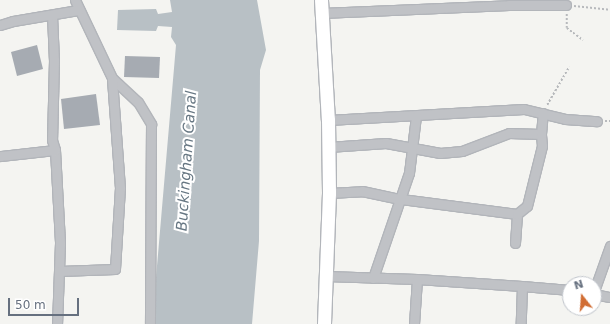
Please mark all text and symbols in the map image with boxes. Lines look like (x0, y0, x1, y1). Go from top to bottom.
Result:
water label: Buckingham Canal (173, 90, 201, 232)
north arrow (562, 276, 602, 316)
text: N (572, 277, 585, 293)
scale bar (10, 290, 81, 316)
text: 50 m (15, 298, 46, 312)

